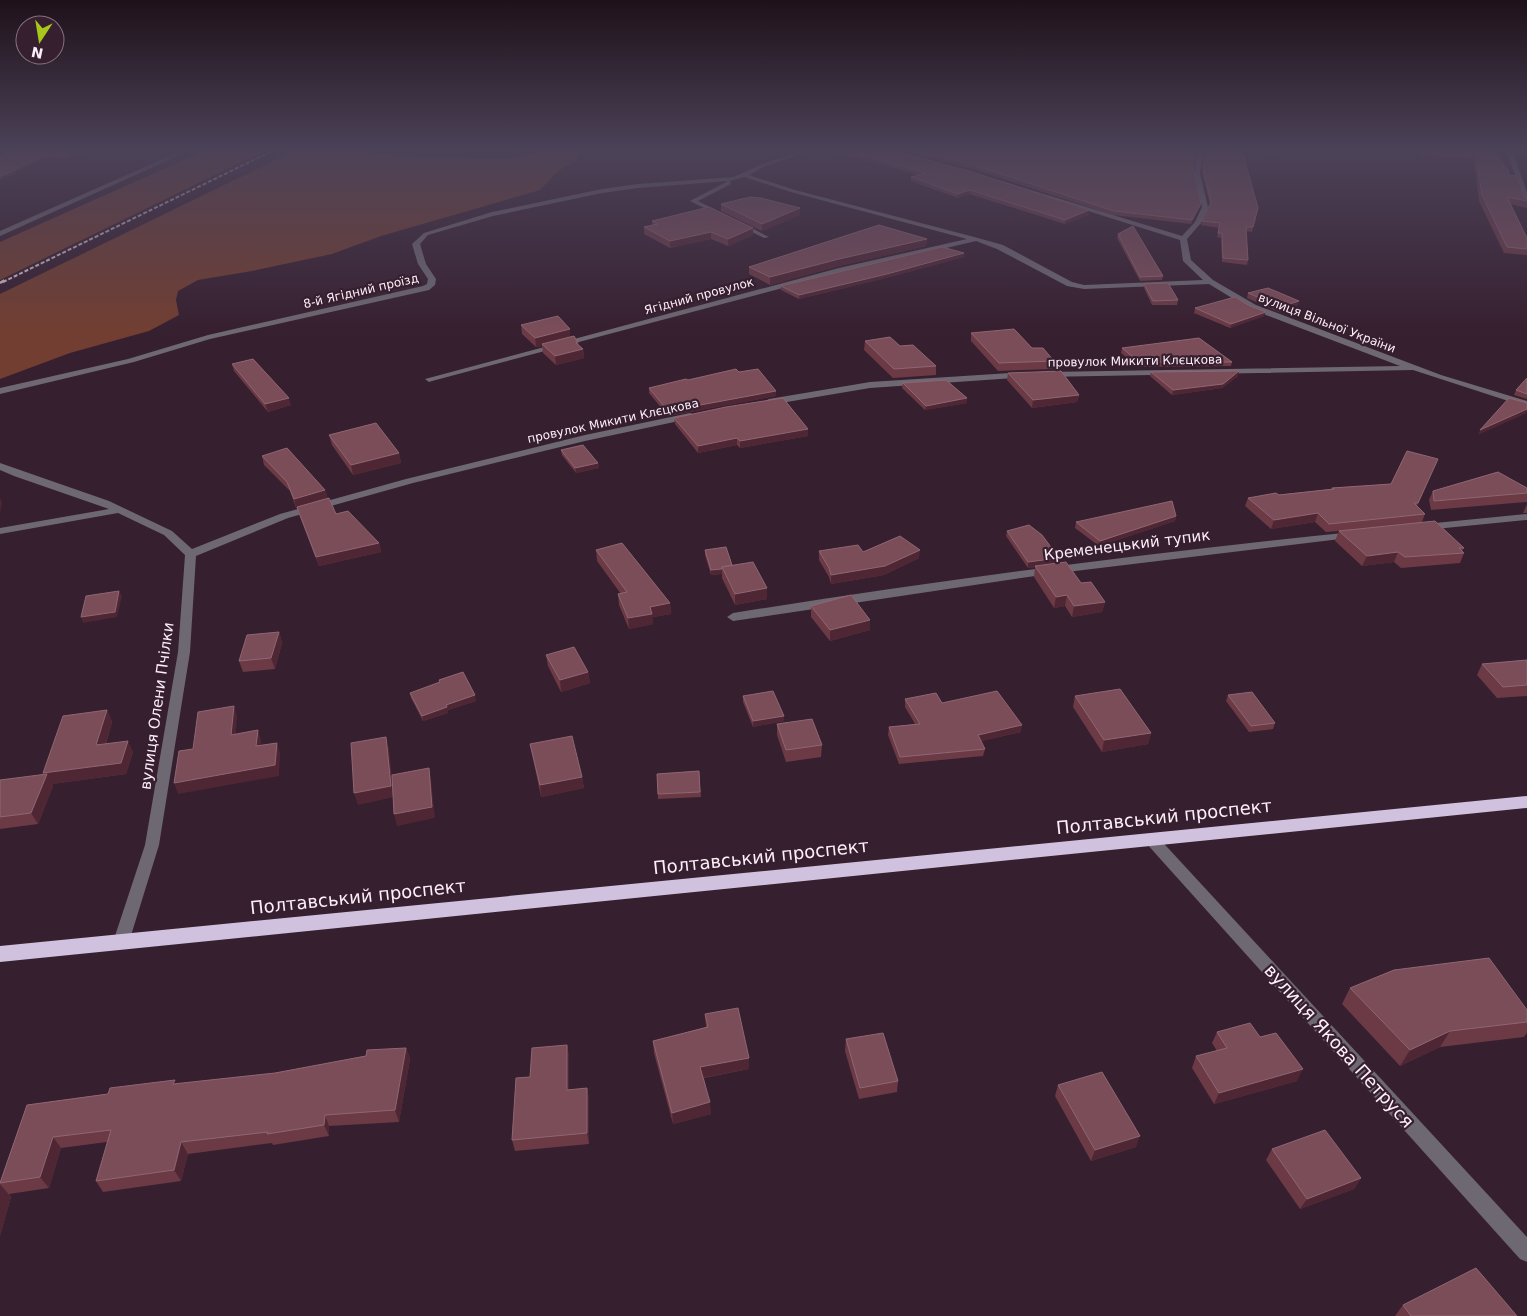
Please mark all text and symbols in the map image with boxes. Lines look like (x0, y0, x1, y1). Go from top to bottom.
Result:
north arrow (15, 15, 65, 65)
text: N (30, 44, 45, 62)
street label: 8-й Ягідний проїзд (302, 271, 420, 311)
street label: Ягідний провулок (643, 275, 755, 317)
street label: вулиця Вільної України (1256, 290, 1398, 356)
street label: провулок Микити Клєцкова (1047, 352, 1223, 370)
street label: провулок Микити Клєцкова (526, 396, 700, 446)
street label: Кременецький тупик (1043, 526, 1211, 564)
street label: вулиця Олени Пчілки (136, 621, 178, 791)
street label: Полтавський проспект (1055, 795, 1273, 838)
street label: Полтавський проспект (652, 835, 870, 878)
street label: Полтавський проспект (249, 875, 467, 918)
street label: вулиця Якова Петруся (1260, 960, 1418, 1132)

